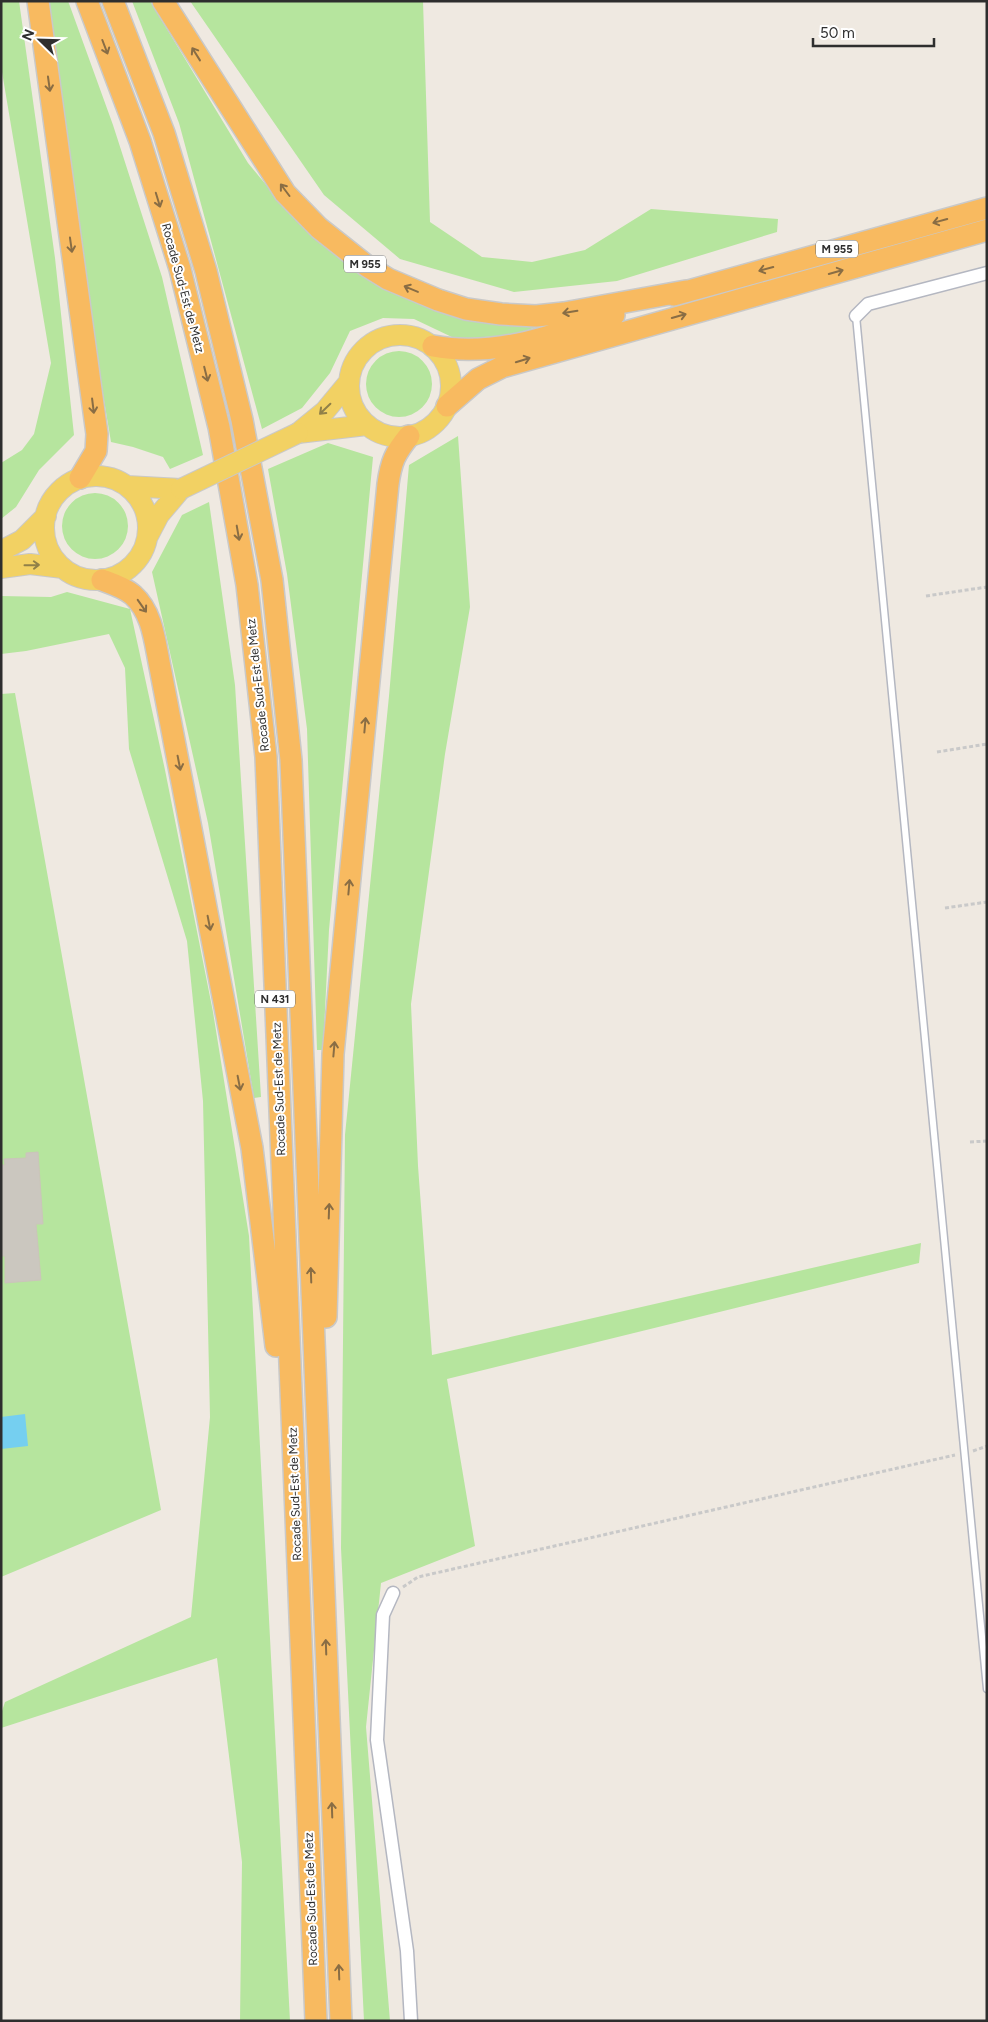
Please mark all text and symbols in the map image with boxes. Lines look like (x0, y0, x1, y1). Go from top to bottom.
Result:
north arrow (15, 15, 65, 65)
scale bar (813, 15, 934, 47)
text: 50 m (820, 24, 855, 42)
text: N (19, 27, 38, 43)
one-way arrow (101, 39, 110, 54)
one-way arrow (191, 47, 201, 61)
one-way arrow (44, 76, 54, 92)
one-way arrow (279, 184, 290, 197)
one-way arrow (154, 192, 164, 208)
one-way arrow (932, 217, 948, 226)
street label: Rocade Sud-Est de Metz (159, 222, 207, 354)
one-way arrow (66, 237, 76, 253)
road number: M 955 (816, 240, 858, 258)
road number: M 955 (344, 255, 386, 272)
one-way arrow (759, 265, 775, 274)
one-way arrow (827, 267, 843, 277)
one-way arrow (404, 284, 419, 294)
one-way arrow (562, 308, 578, 318)
one-way arrow (671, 311, 687, 321)
one-way arrow (514, 355, 530, 365)
one-way arrow (202, 365, 211, 381)
one-way arrow (88, 398, 98, 414)
one-way arrow (319, 403, 331, 415)
one-way arrow (233, 525, 243, 541)
one-way arrow (24, 560, 40, 570)
one-way arrow (137, 599, 147, 613)
street label: Rocade Sud-Est de Metz (244, 618, 272, 752)
one-way arrow (360, 718, 370, 734)
one-way arrow (174, 755, 184, 771)
one-way arrow (345, 879, 354, 895)
one-way arrow (205, 915, 214, 931)
road number: N 431 (255, 991, 295, 1008)
street label: Rocade Sud-Est de Metz (270, 1022, 288, 1156)
one-way arrow (329, 1041, 339, 1057)
one-way arrow (235, 1074, 245, 1090)
one-way arrow (324, 1203, 333, 1219)
one-way arrow (306, 1267, 316, 1284)
street label: Rocade Sud-Est de Metz (286, 1427, 304, 1561)
one-way arrow (321, 1640, 330, 1656)
one-way arrow (328, 1802, 337, 1818)
street label: Rocade Sud-Est de Metz (302, 1832, 320, 1966)
one-way arrow (335, 1964, 344, 1980)

